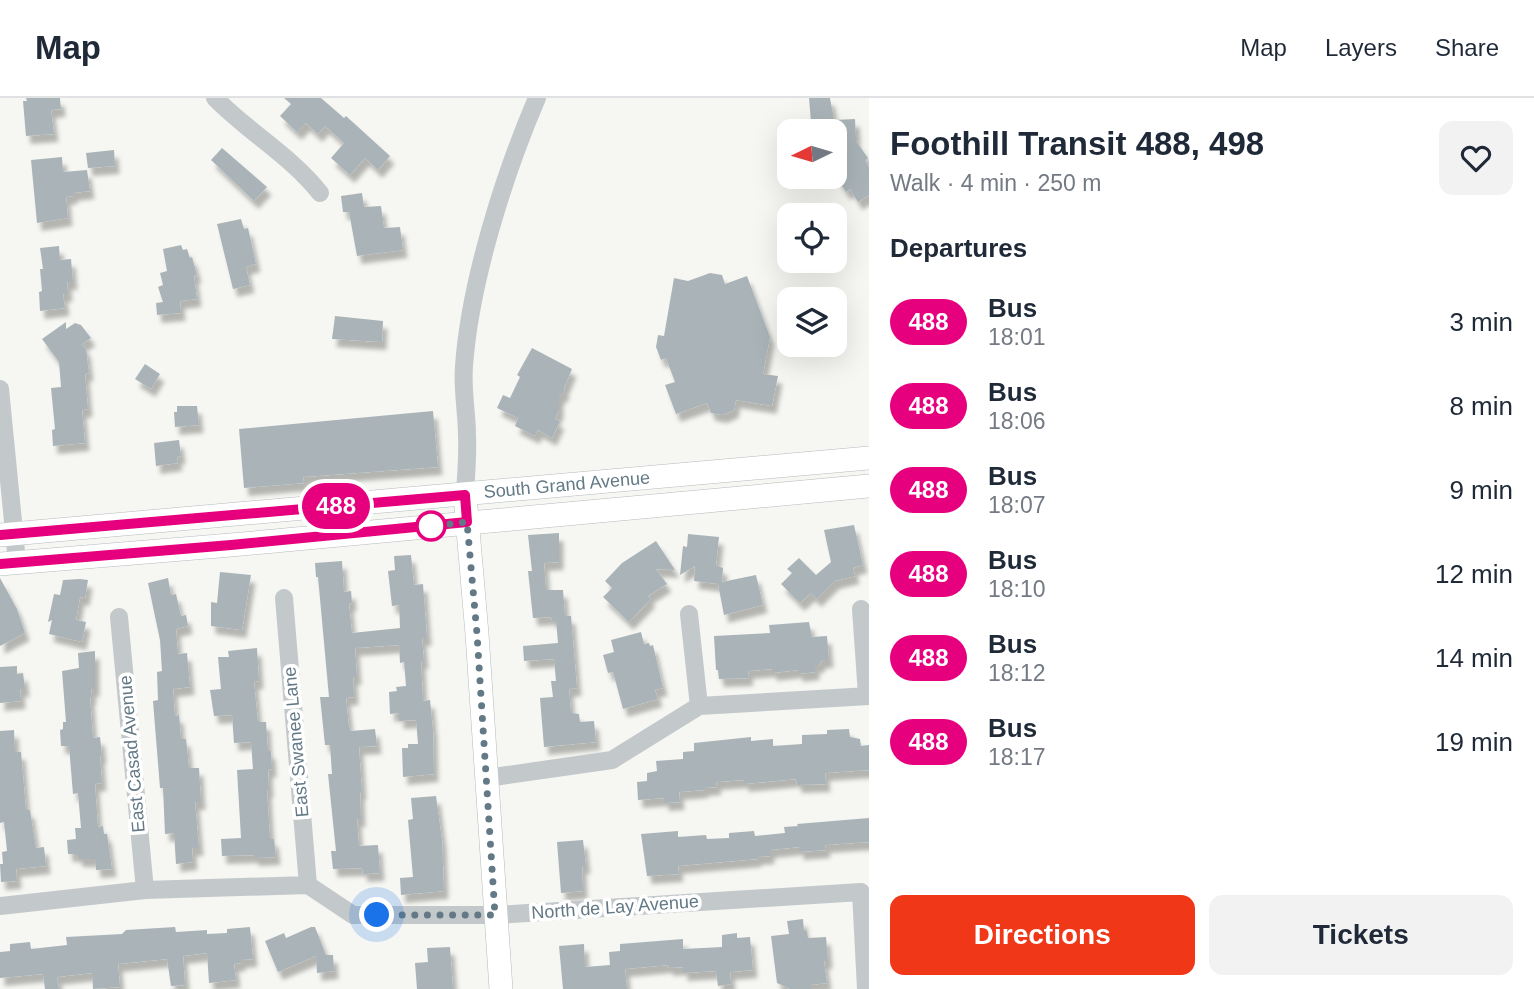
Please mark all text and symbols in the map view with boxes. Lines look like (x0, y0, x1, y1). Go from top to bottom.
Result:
text: Map (35, 29, 101, 66)
text: Map (1240, 34, 1287, 61)
text: Layers (1325, 34, 1397, 61)
text: Share (1435, 34, 1499, 61)
north arrow (777, 119, 847, 189)
map controls (777, 119, 847, 357)
button: heart (1439, 121, 1513, 195)
text: Foothill Transit 488, 498 (890, 125, 1264, 162)
text: Walk · 4 min · 250 m (890, 170, 1101, 196)
button: locate (777, 203, 847, 273)
text: Departures (890, 233, 1027, 263)
button: layers (777, 287, 847, 357)
text: Bus (988, 293, 1037, 323)
text: 3 min (1449, 307, 1513, 337)
text: 488 (908, 308, 949, 335)
text: 18:01 (988, 324, 1046, 350)
text: Bus (988, 377, 1037, 407)
text: 8 min (1449, 391, 1513, 421)
text: 488 (908, 392, 949, 419)
text: 18:06 (988, 408, 1046, 434)
text: Bus (988, 461, 1037, 491)
street label: South Grand Avenue (483, 467, 651, 502)
text: 9 min (1449, 475, 1513, 505)
text: 488 (908, 476, 949, 503)
line badge: 488 (296, 483, 376, 529)
text: 488 (316, 492, 356, 519)
text: 18:07 (988, 492, 1046, 518)
unlabelled marker (416, 511, 446, 541)
text: Bus (988, 545, 1037, 575)
text: 12 min (1435, 559, 1513, 589)
text: 488 (908, 560, 949, 587)
text: 18:10 (988, 576, 1046, 602)
text: Bus (988, 629, 1037, 659)
text: 14 min (1435, 643, 1513, 673)
text: 488 (908, 644, 949, 671)
text: 18:12 (988, 660, 1046, 686)
street label: East Swanee Lane (279, 666, 313, 818)
street label: East Casad Avenue (115, 675, 149, 833)
text: Bus (988, 713, 1037, 743)
text: 19 min (1435, 727, 1513, 757)
text: 488 (908, 728, 949, 755)
text: 18:17 (988, 744, 1046, 770)
street label: North de Lay Avenue (531, 891, 699, 923)
button: Directions (890, 895, 1195, 975)
button: Tickets (1209, 895, 1513, 975)
your location (359, 897, 394, 932)

